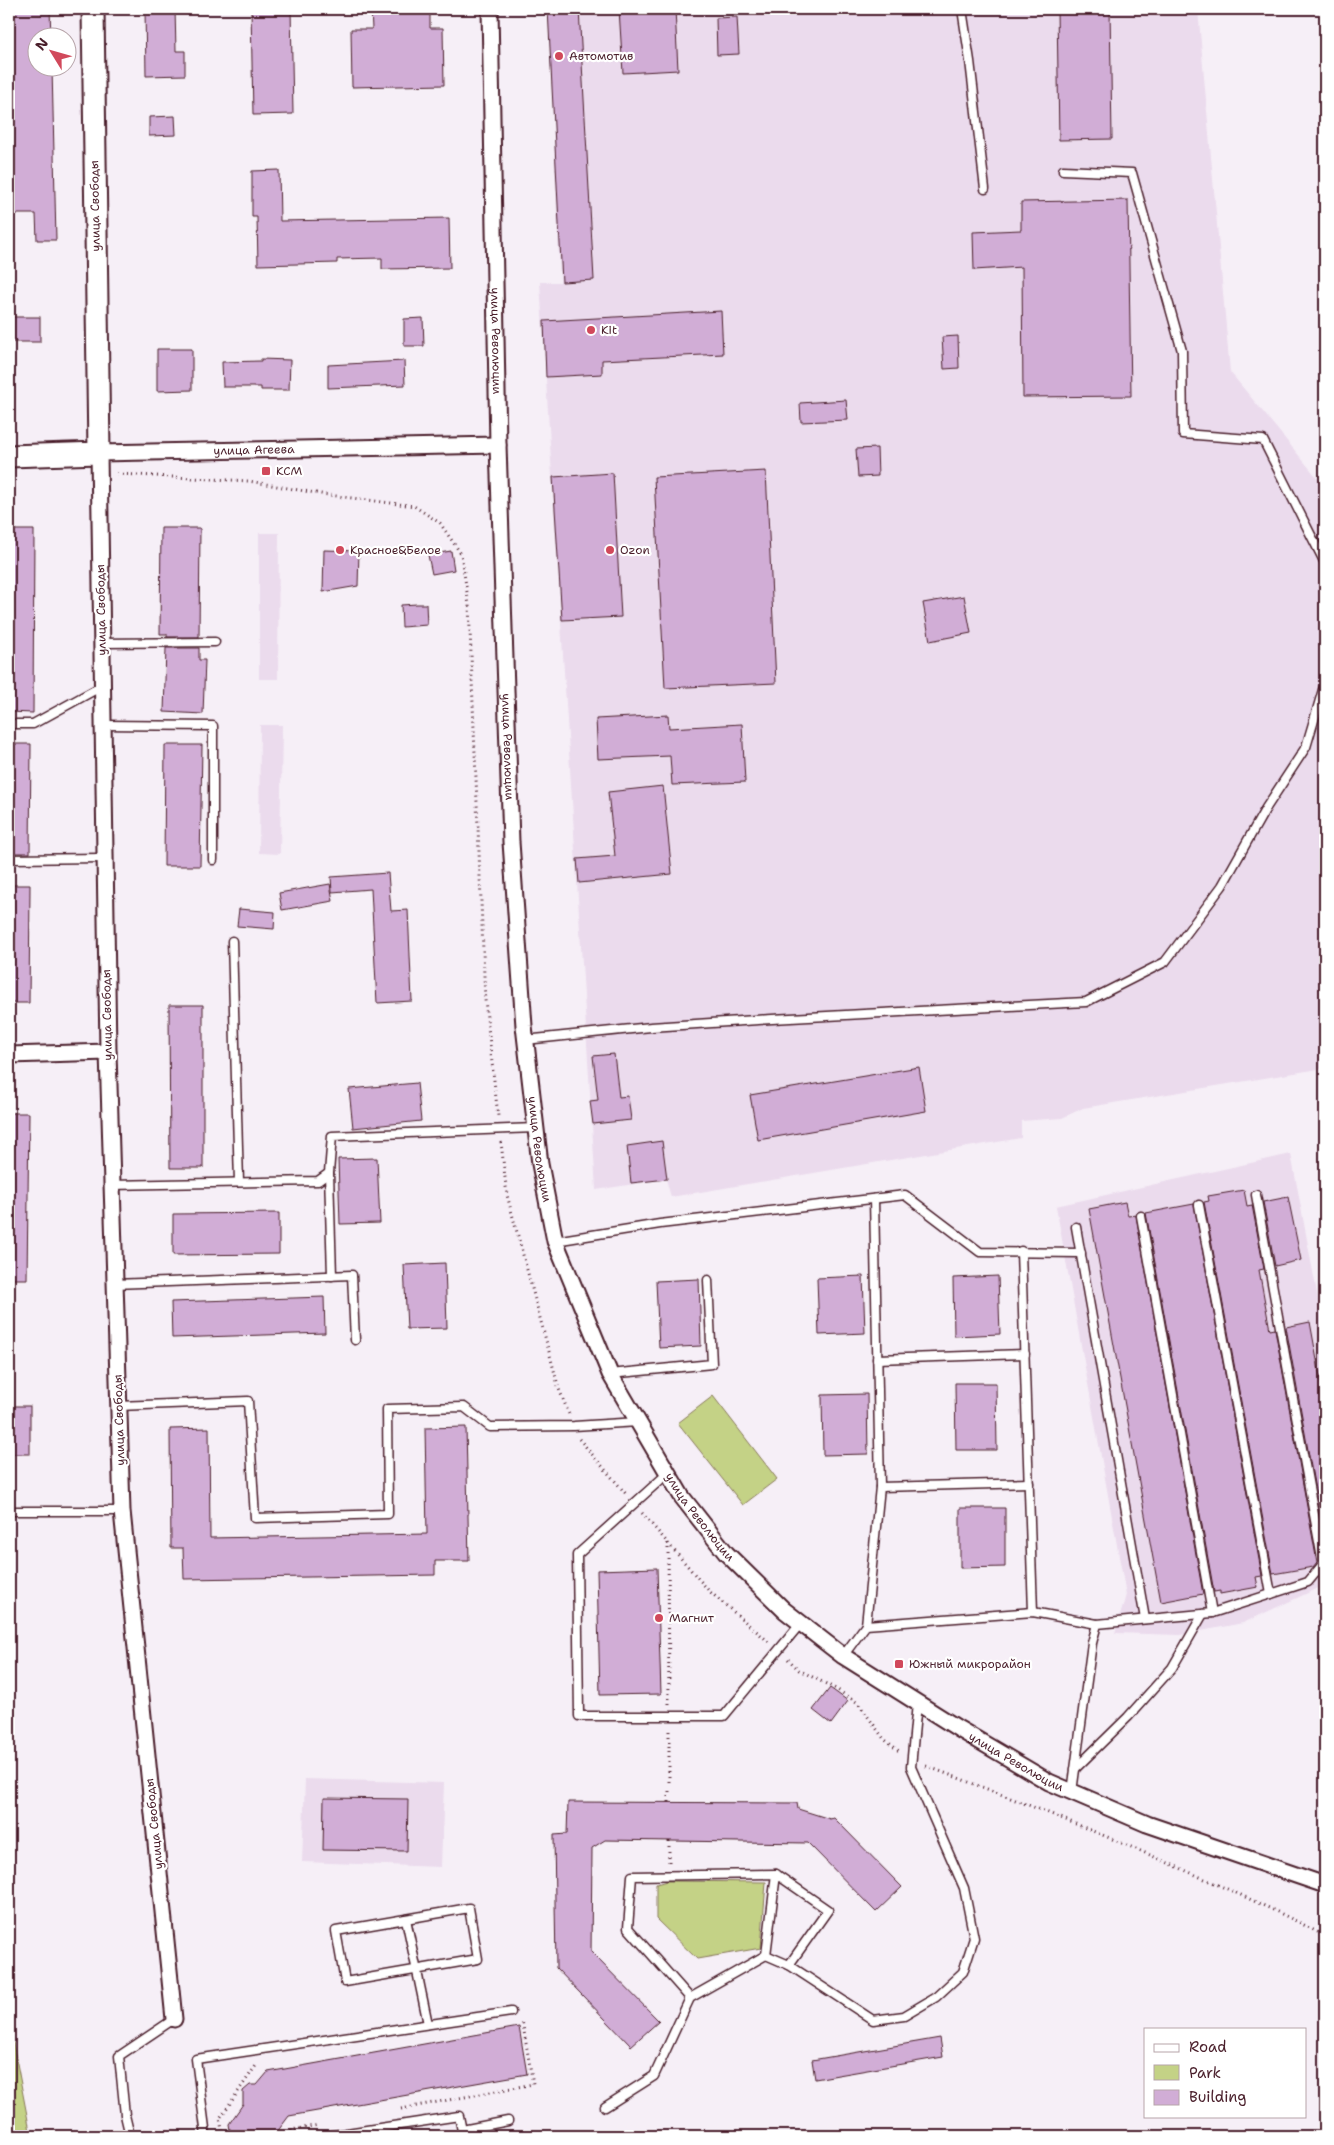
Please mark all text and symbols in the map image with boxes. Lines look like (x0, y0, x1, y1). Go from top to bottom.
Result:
north arrow (28, 28, 78, 78)
text: N (31, 34, 52, 54)
place label: Автомотив (569, 48, 633, 64)
marker: Автомотив (553, 50, 565, 62)
street label: улица Свободы (86, 160, 104, 252)
street label: улица Революции (487, 287, 505, 395)
place label: Kit (601, 322, 617, 338)
marker: Kit (585, 324, 597, 336)
street label: улица Агеева (213, 441, 295, 459)
place label: КСМ (276, 463, 302, 479)
marker: КСМ (260, 465, 272, 477)
place label: Красное&Белое (350, 542, 441, 558)
place label: Ozon (620, 542, 650, 558)
marker: Красное&Белое (334, 544, 346, 556)
marker: Ozon (604, 544, 616, 556)
street label: улица Свободы (92, 564, 110, 656)
street label: улица Революции (498, 693, 518, 801)
street label: улица Свободы (98, 969, 116, 1061)
street label: улица Революции (524, 1095, 555, 1204)
street label: улица Свободы (109, 1374, 129, 1466)
street label: улица Революции (661, 1470, 738, 1565)
place label: Магнит (669, 1610, 715, 1626)
marker: Магнит (653, 1612, 665, 1624)
place label: Южный микрорайон (909, 1656, 1031, 1672)
marker: Южный микрорайон (893, 1658, 905, 1670)
street label: улица Революции (966, 1728, 1066, 1795)
street label: улица Свободы (141, 1778, 167, 1870)
legend (1144, 2028, 1306, 2118)
text: Road (1189, 2037, 1227, 2057)
text: Park (1189, 2063, 1221, 2083)
text: Building (1189, 2087, 1246, 2107)

